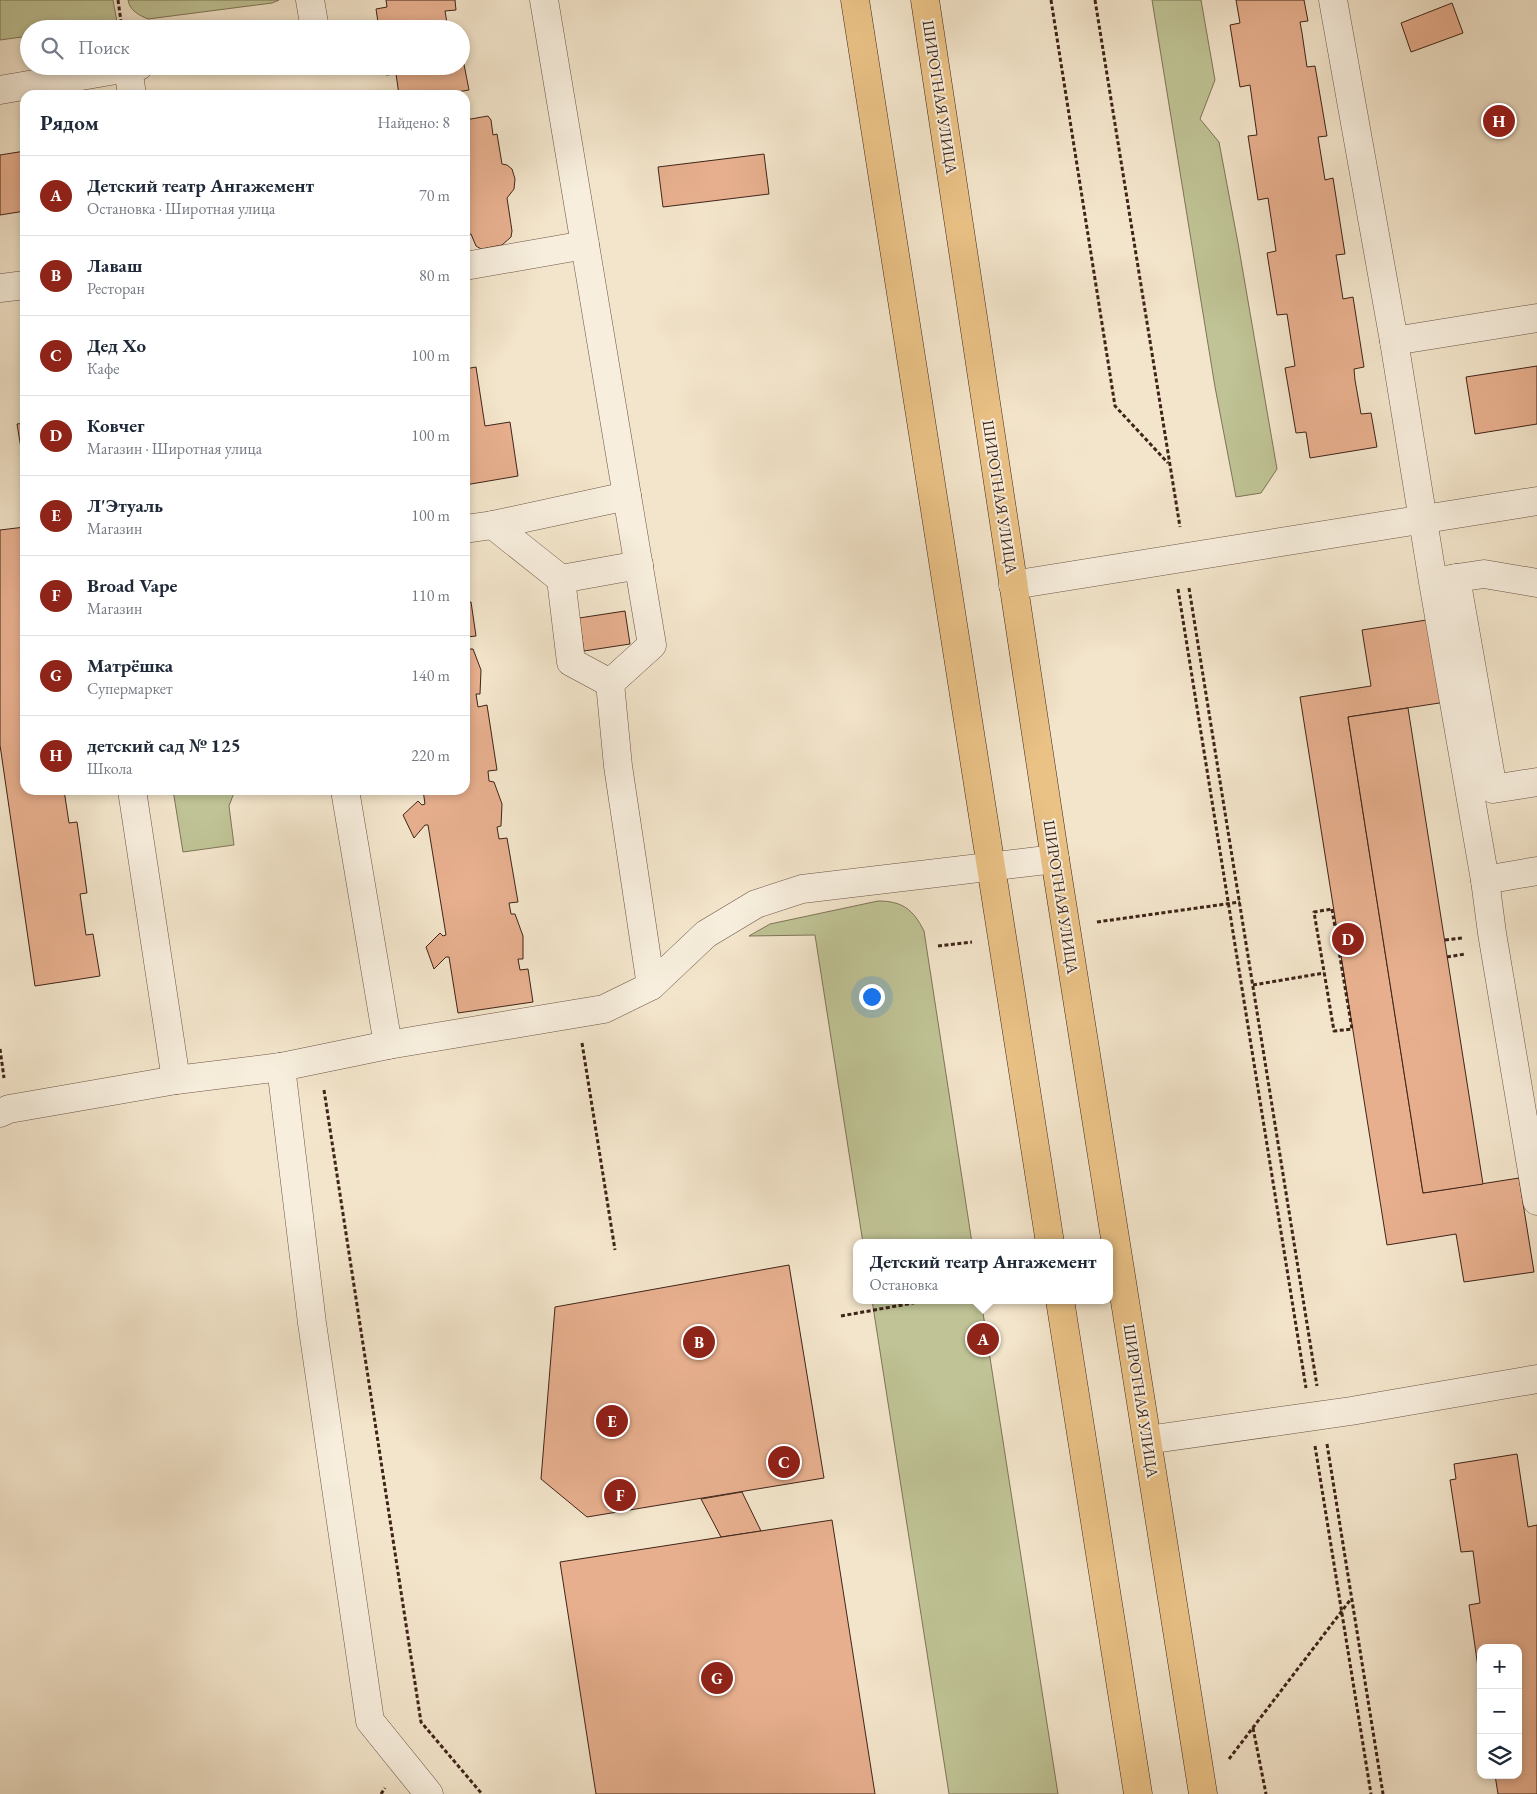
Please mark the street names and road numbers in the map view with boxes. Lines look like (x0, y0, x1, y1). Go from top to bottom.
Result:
street label: ШИРОТНАЯ УЛИЦА (917, 19, 963, 176)
street label: ШИРОТНАЯ УЛИЦА (977, 419, 1023, 576)
street label: ШИРОТНАЯ УЛИЦА (1038, 819, 1084, 976)
street label: ШИРОТНАЯ УЛИЦА (1118, 1323, 1164, 1480)

